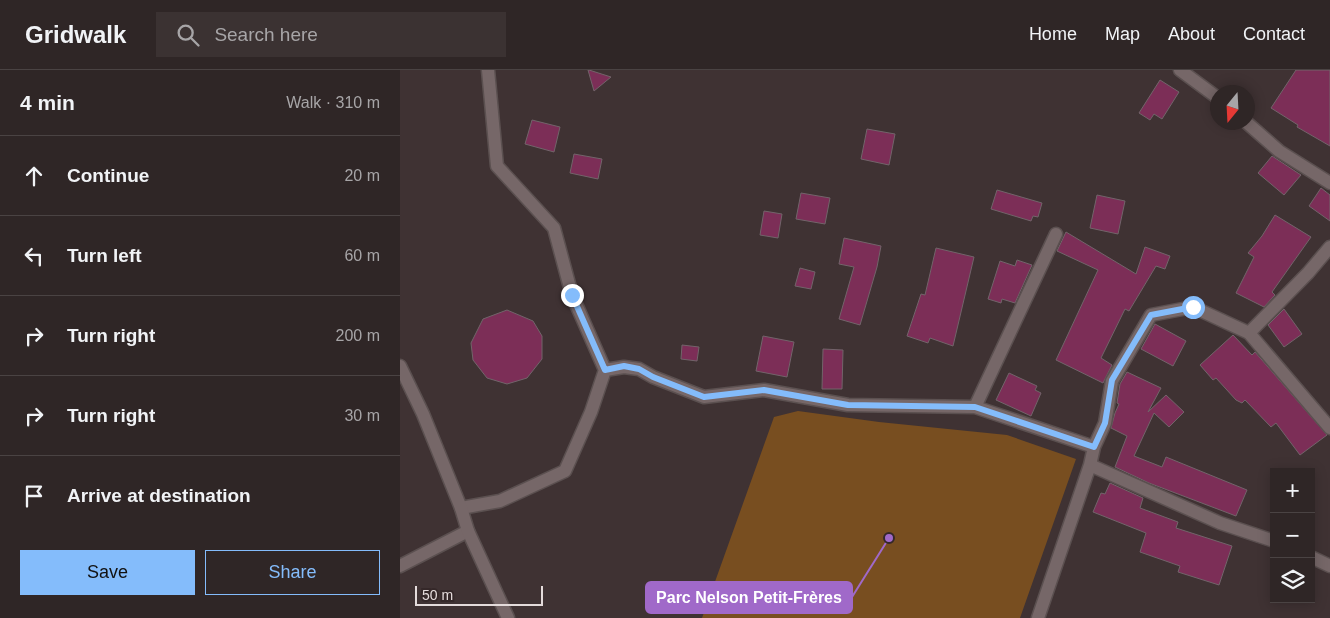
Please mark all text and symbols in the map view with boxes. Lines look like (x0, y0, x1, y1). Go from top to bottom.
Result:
search box (156, 12, 506, 57)
text: Gridwalk (25, 21, 126, 48)
icon: search (174, 21, 202, 49)
text: Search here (214, 24, 318, 45)
text: Home (1029, 24, 1077, 44)
text: Map (1105, 24, 1140, 44)
text: About (1168, 24, 1215, 44)
text: Contact (1243, 24, 1305, 44)
north arrow (1210, 85, 1255, 130)
text: 4 min (20, 91, 75, 114)
text: Walk · 310 m (286, 94, 380, 111)
icon: ahead (20, 162, 48, 190)
text: Continue (67, 165, 149, 186)
text: 20 m (344, 167, 380, 184)
icon: left (20, 242, 48, 270)
text: Turn left (67, 245, 142, 266)
text: 60 m (344, 247, 380, 264)
route end (561, 284, 584, 307)
route start (1182, 296, 1205, 319)
icon: right (20, 322, 48, 350)
text: Turn right (67, 325, 155, 346)
text: 200 m (336, 327, 380, 344)
icon: right (20, 402, 48, 430)
text: Turn right (67, 405, 155, 426)
text: 30 m (344, 407, 380, 424)
map controls (1270, 468, 1315, 603)
button: + (1270, 468, 1315, 513)
icon: arrive (20, 482, 48, 510)
text: Arrive at destination (67, 485, 251, 506)
button: − (1270, 513, 1315, 558)
button: Save (20, 550, 195, 595)
button: Share (205, 550, 380, 595)
button: layers (1270, 558, 1315, 603)
callout: Parc Nelson Petit-Frères (646, 582, 852, 613)
scale bar (415, 583, 542, 606)
text: 50 m (422, 587, 453, 603)
text: Parc Nelson Petit-Frères (656, 589, 842, 606)

